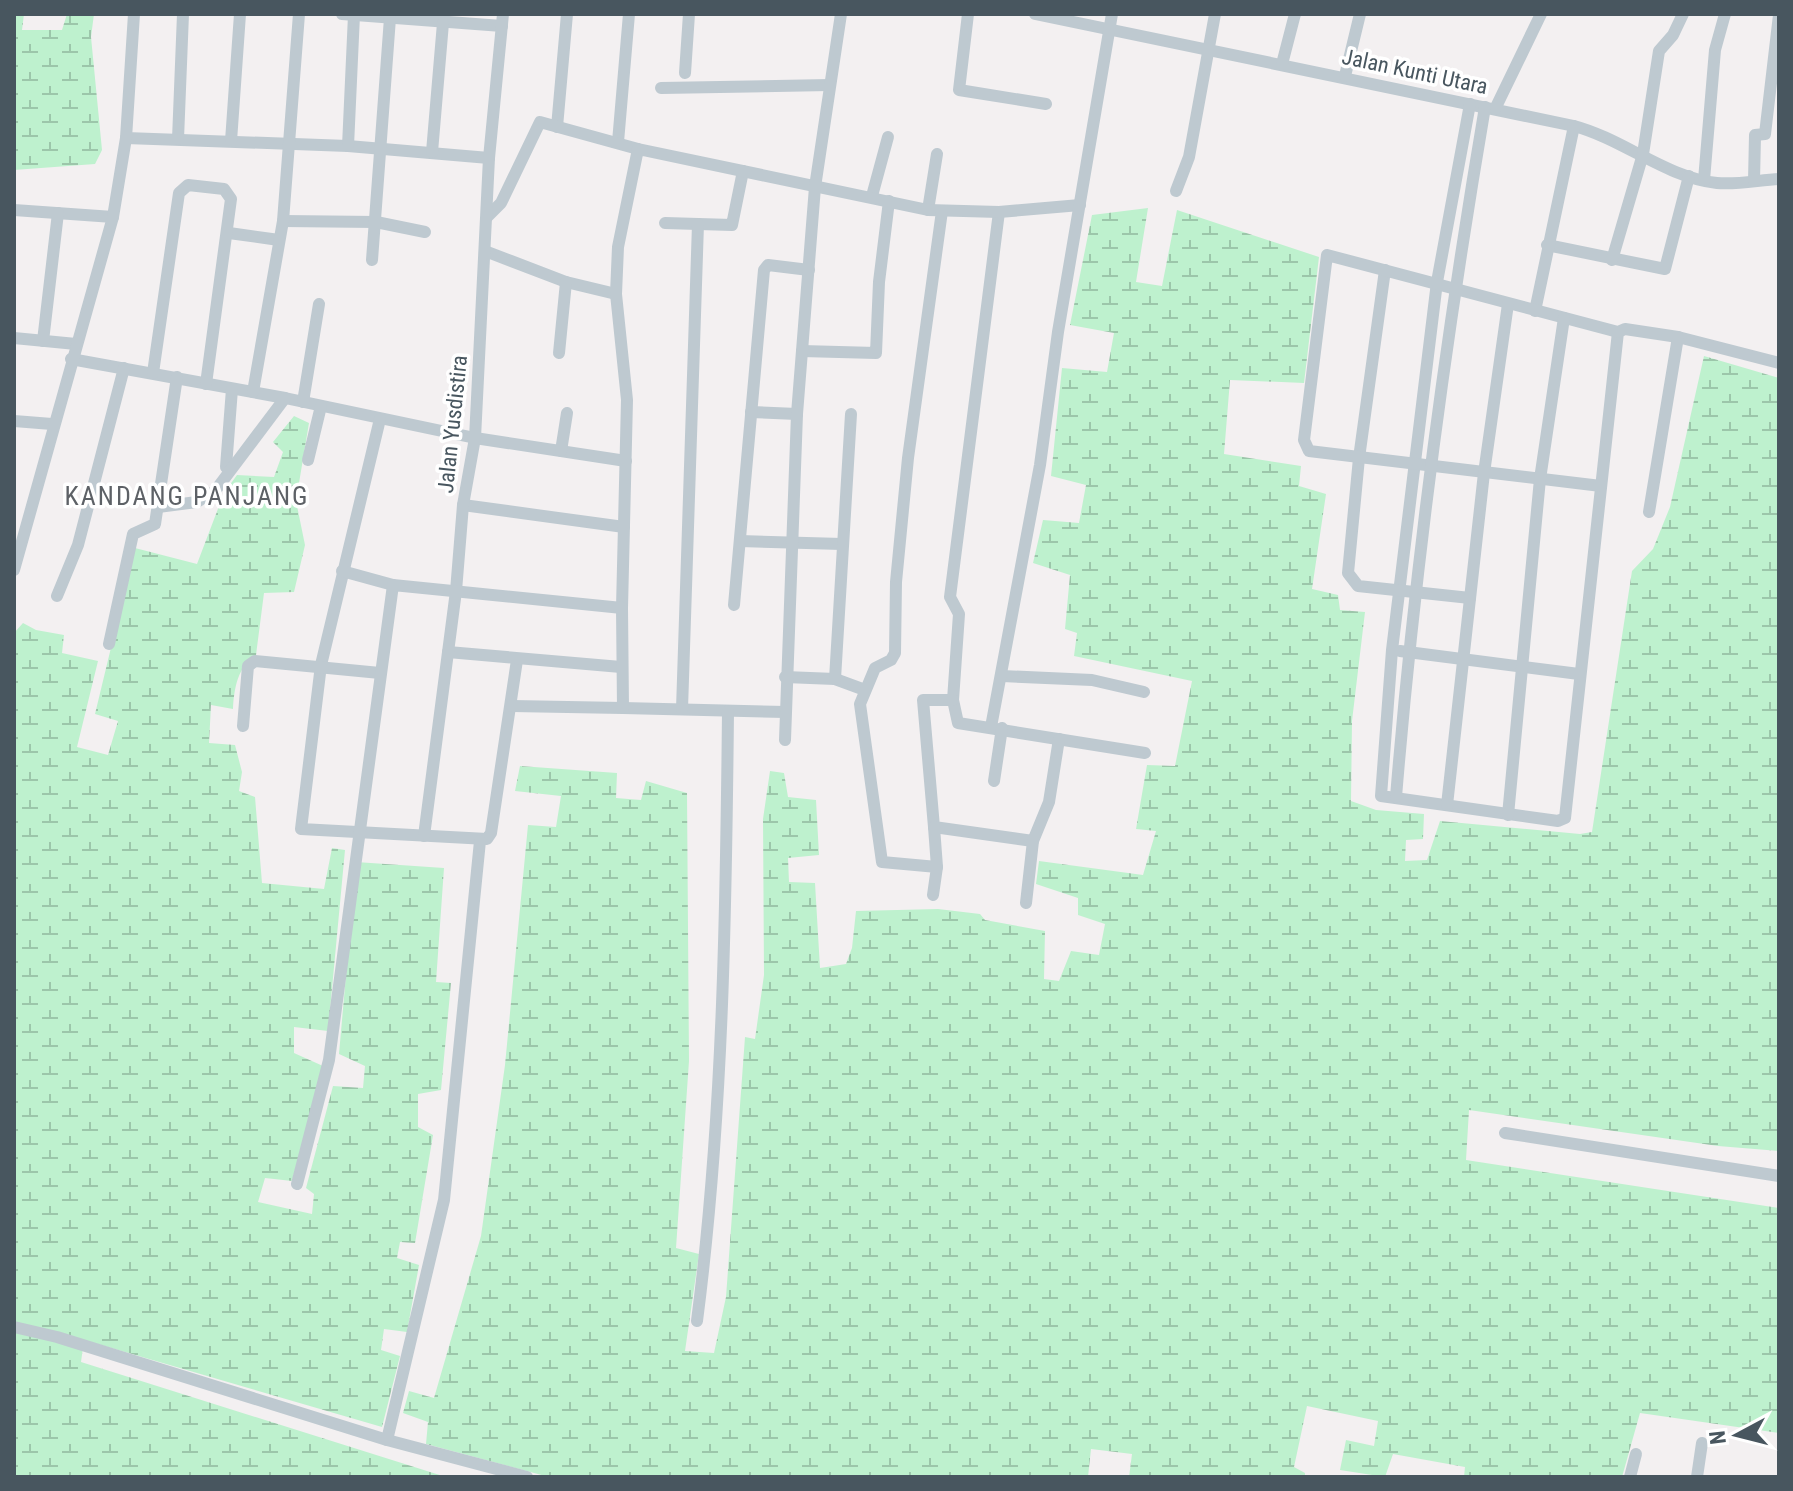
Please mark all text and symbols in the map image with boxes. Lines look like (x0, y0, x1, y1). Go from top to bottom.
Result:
street label: Jalan Kunti Utara (1340, 44, 1490, 99)
street label: Jalan Yusdistira (433, 354, 472, 494)
district label: KANDANG PANJANG (65, 481, 309, 511)
north arrow (1697, 1395, 1777, 1475)
text: N (1704, 1429, 1731, 1446)

